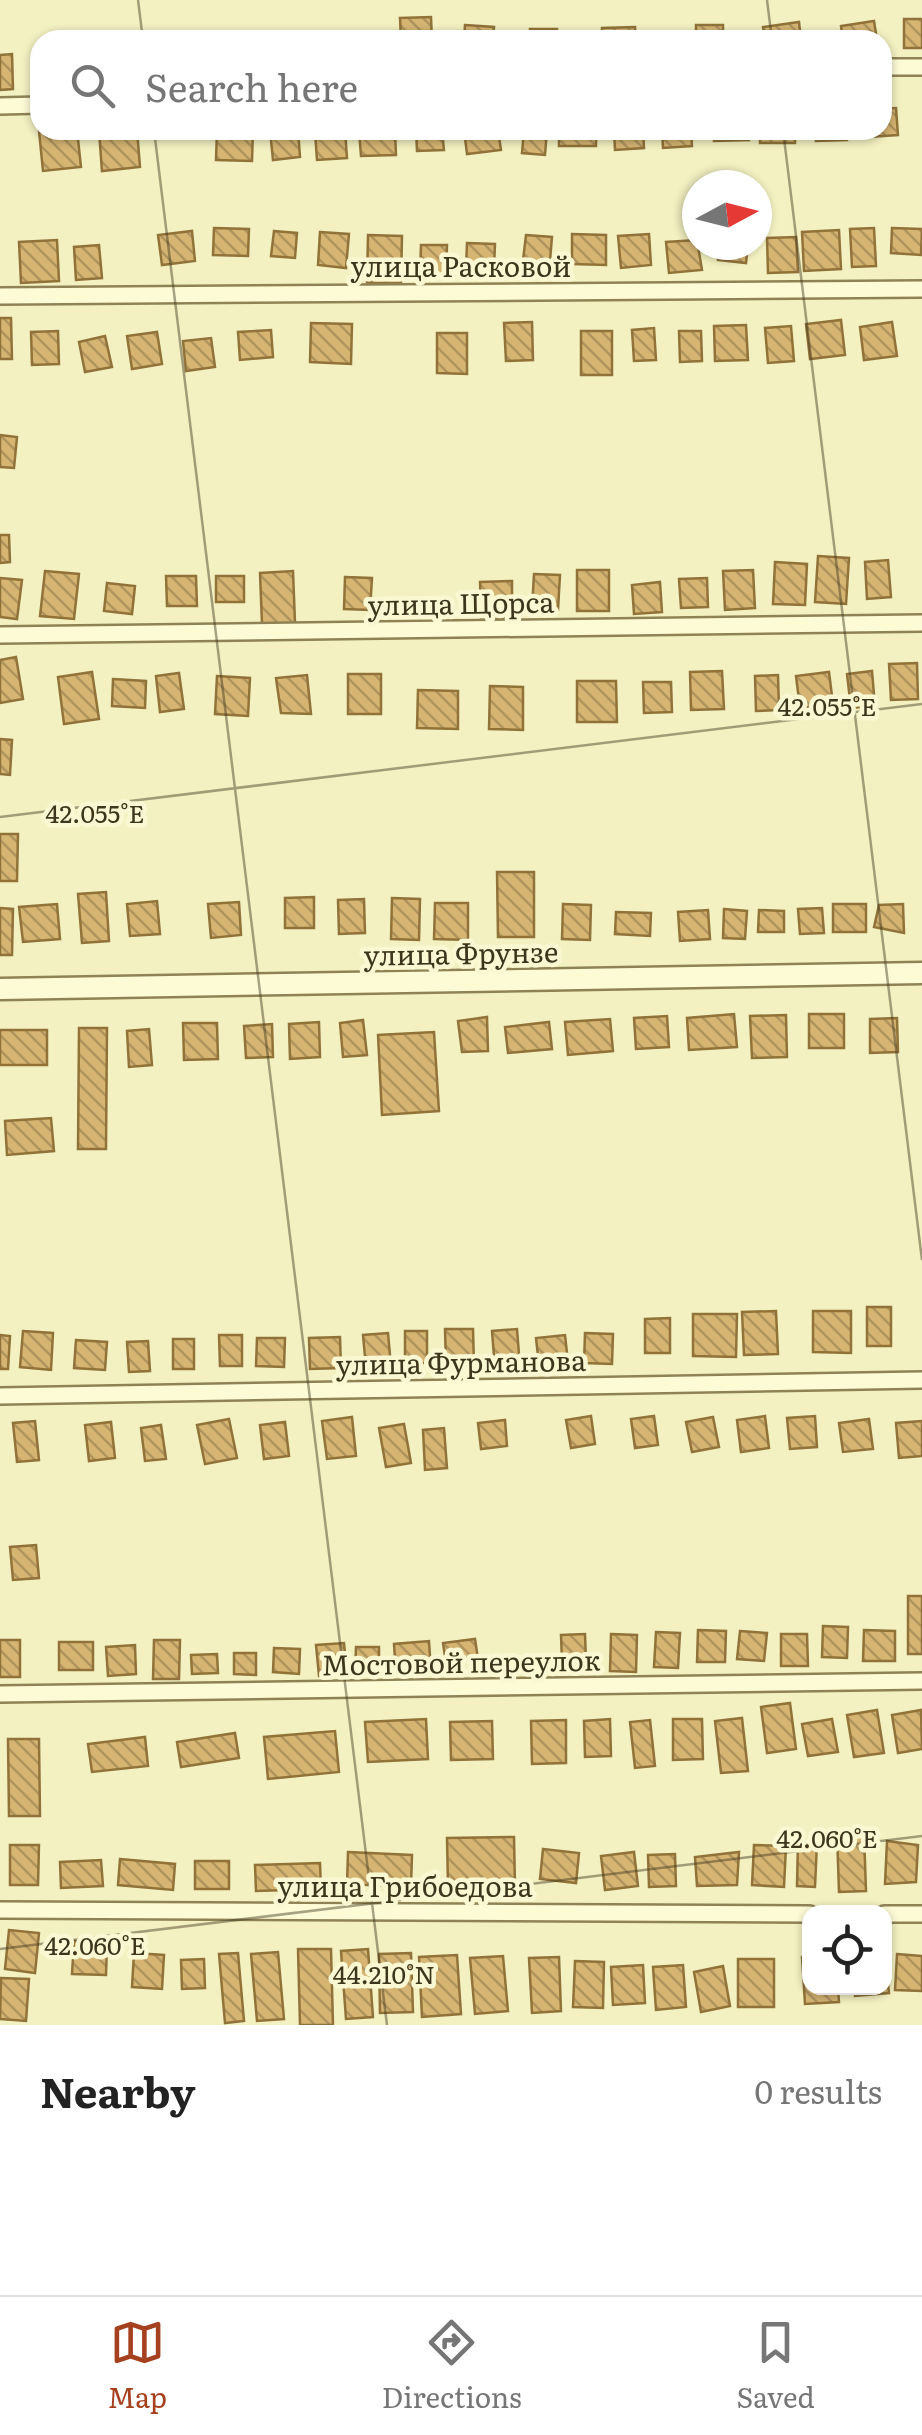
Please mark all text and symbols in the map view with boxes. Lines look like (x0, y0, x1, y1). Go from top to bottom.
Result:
search box (30, 30, 892, 140)
text: Search here (145, 57, 358, 114)
icon: search (65, 58, 120, 113)
north arrow (682, 170, 772, 260)
street label: улица Расковой (351, 244, 571, 286)
street label: улица Щорса (367, 579, 555, 625)
text: 42.055°E (778, 687, 876, 724)
text: 42.055°E (46, 794, 144, 831)
street label: улица Фрунзе (363, 929, 559, 975)
street label: улица Фурманова (335, 1338, 587, 1384)
street label: Мостовой переулок (321, 1638, 601, 1684)
text: 42.060°E (776, 1819, 878, 1856)
street label: улица Грибоедова (277, 1864, 533, 1906)
map controls (802, 1905, 892, 1995)
button: locate (802, 1905, 892, 1995)
text: 42.060°E (44, 1926, 146, 1963)
text: 44.210°N (333, 1955, 435, 1992)
text: Nearby (40, 2059, 196, 2121)
text: 0 results (754, 2066, 882, 2114)
tab: Map (107, 2315, 167, 2417)
tab: Directions (382, 2315, 522, 2417)
tab: Saved (737, 2315, 815, 2417)

